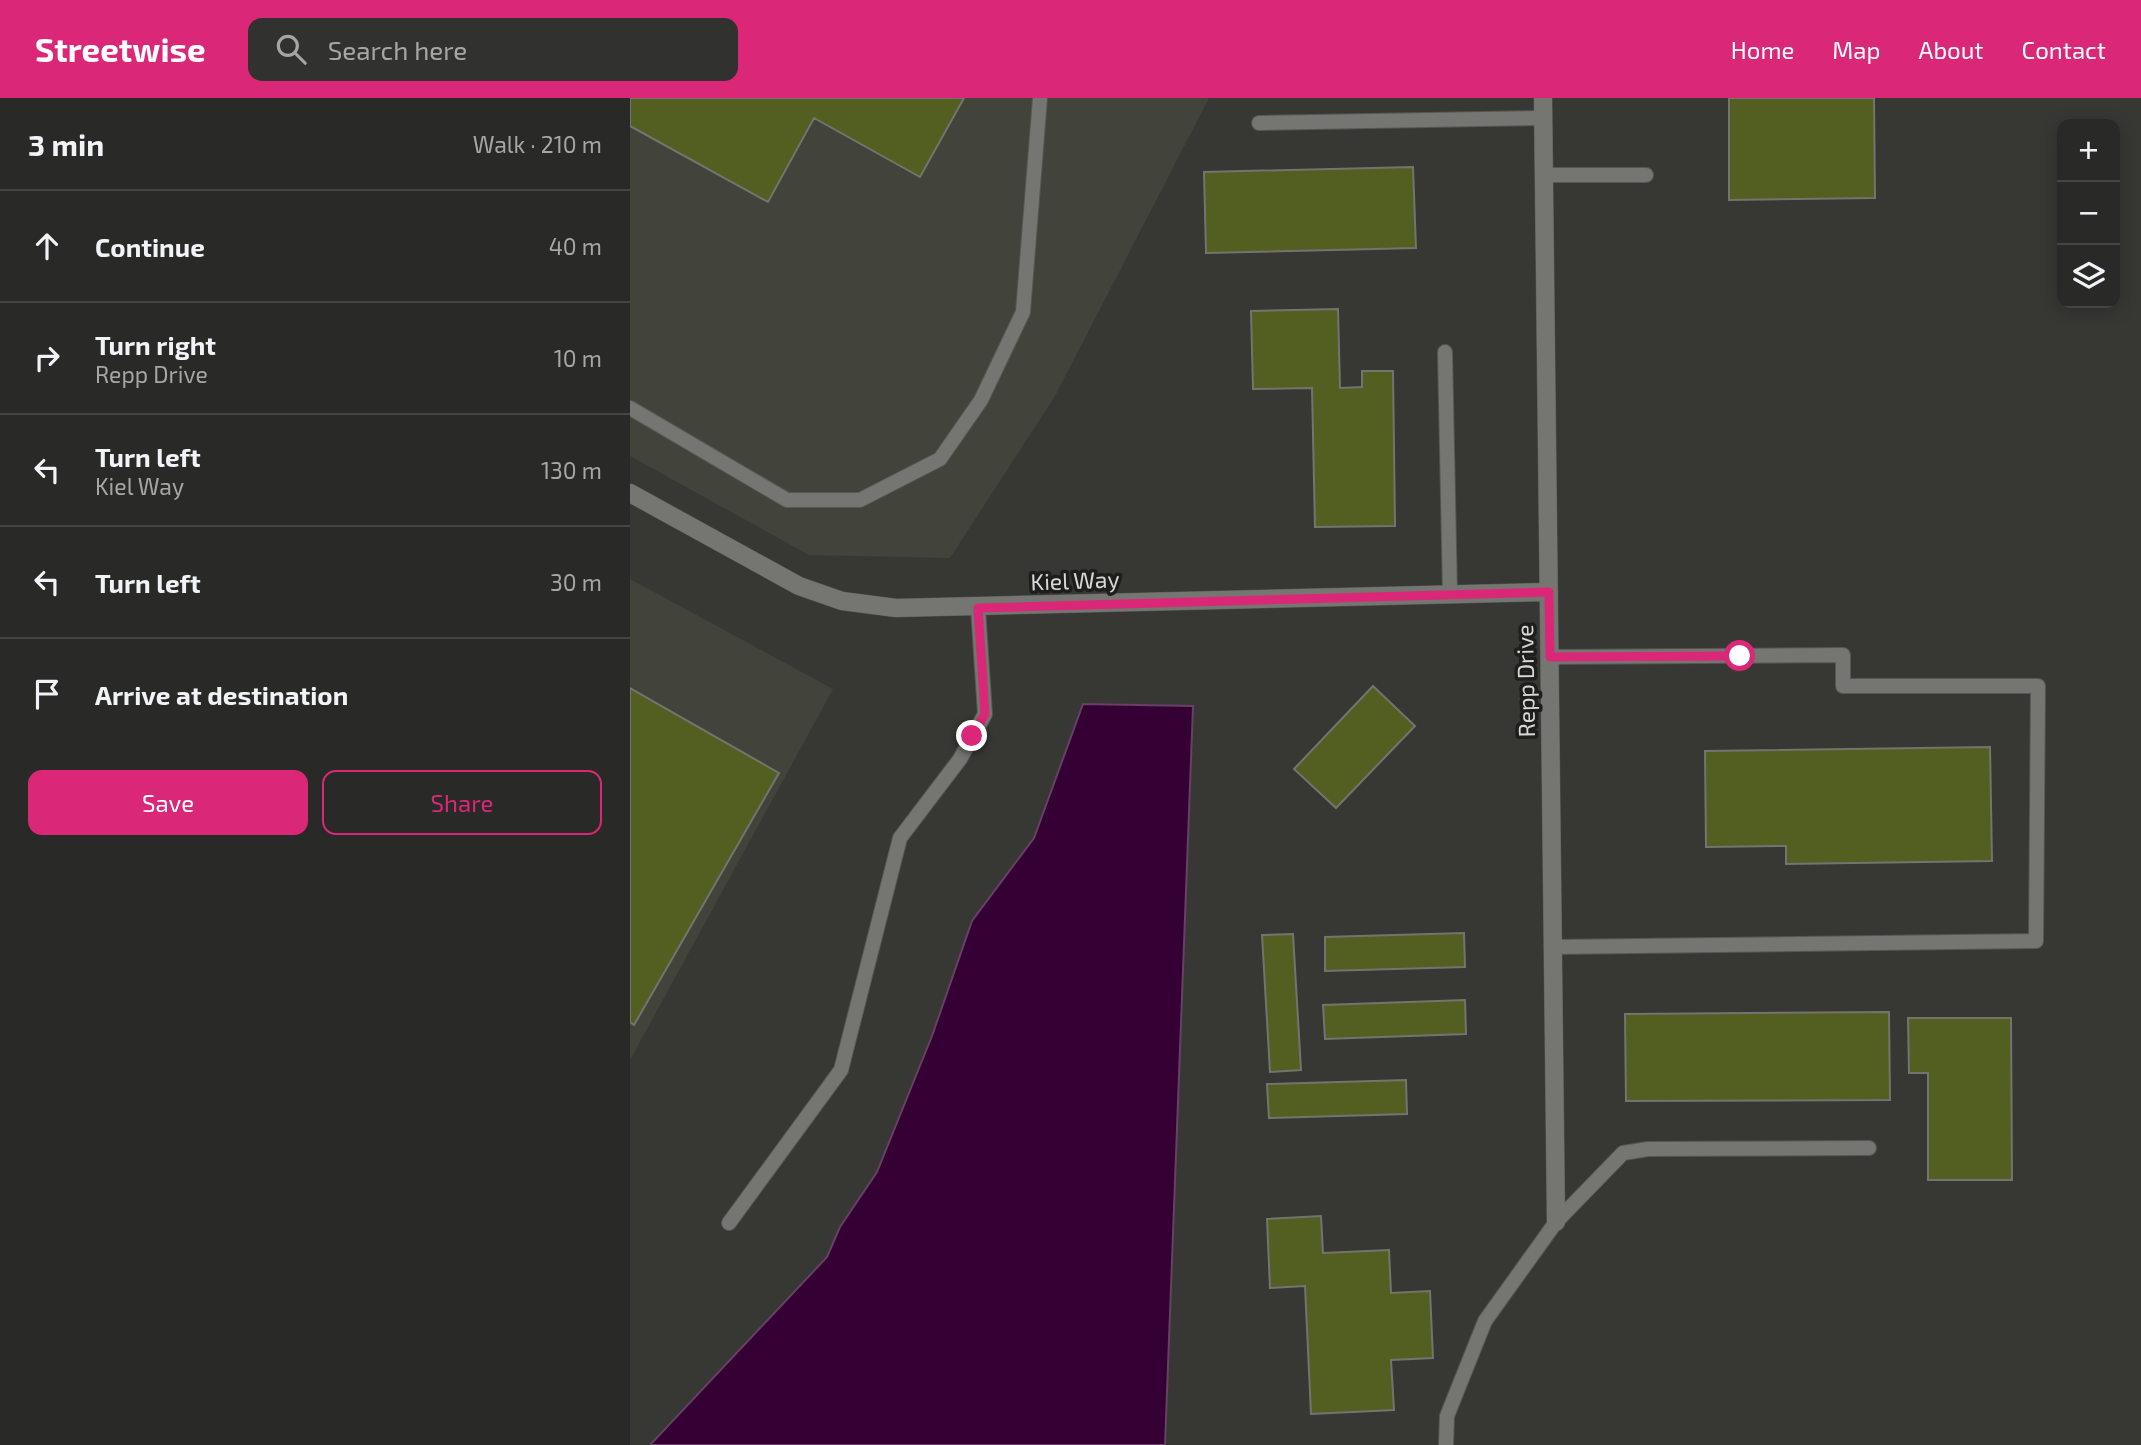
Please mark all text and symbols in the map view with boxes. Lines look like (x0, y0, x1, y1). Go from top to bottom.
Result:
search box (248, 18, 738, 81)
text: Streetwise (35, 29, 206, 69)
icon: search (272, 30, 310, 68)
text: Search here (328, 34, 467, 65)
text: Home (1731, 35, 1794, 64)
text: Map (1832, 35, 1880, 64)
text: About (1918, 35, 1984, 64)
text: Contact (2022, 35, 2106, 64)
map controls (2057, 119, 2120, 308)
button: + (2057, 119, 2120, 182)
text: 3 min (28, 126, 104, 162)
text: Walk · 210 m (473, 130, 602, 158)
button: − (2057, 182, 2120, 245)
icon: ahead (28, 227, 66, 265)
text: Continue (95, 231, 205, 262)
text: 40 m (549, 232, 602, 260)
button: layers (2057, 245, 2120, 308)
text: Turn right (95, 329, 216, 360)
icon: right (28, 339, 66, 377)
text: 10 m (554, 344, 602, 372)
text: Repp Drive (95, 360, 208, 388)
text: Turn left (95, 441, 201, 472)
icon: left (28, 451, 66, 489)
text: 130 m (541, 456, 602, 484)
text: Kiel Way (95, 472, 184, 500)
icon: left (28, 563, 66, 601)
street label: Kiel Way (1030, 564, 1120, 596)
text: Turn left (95, 567, 201, 598)
text: 30 m (550, 568, 602, 596)
street label: Repp Drive (1510, 624, 1540, 738)
route start (1724, 640, 1755, 671)
icon: arrive (28, 675, 66, 713)
text: Arrive at destination (95, 679, 348, 710)
route end (956, 720, 987, 751)
button: Save (28, 770, 308, 835)
button: Share (322, 770, 602, 835)

